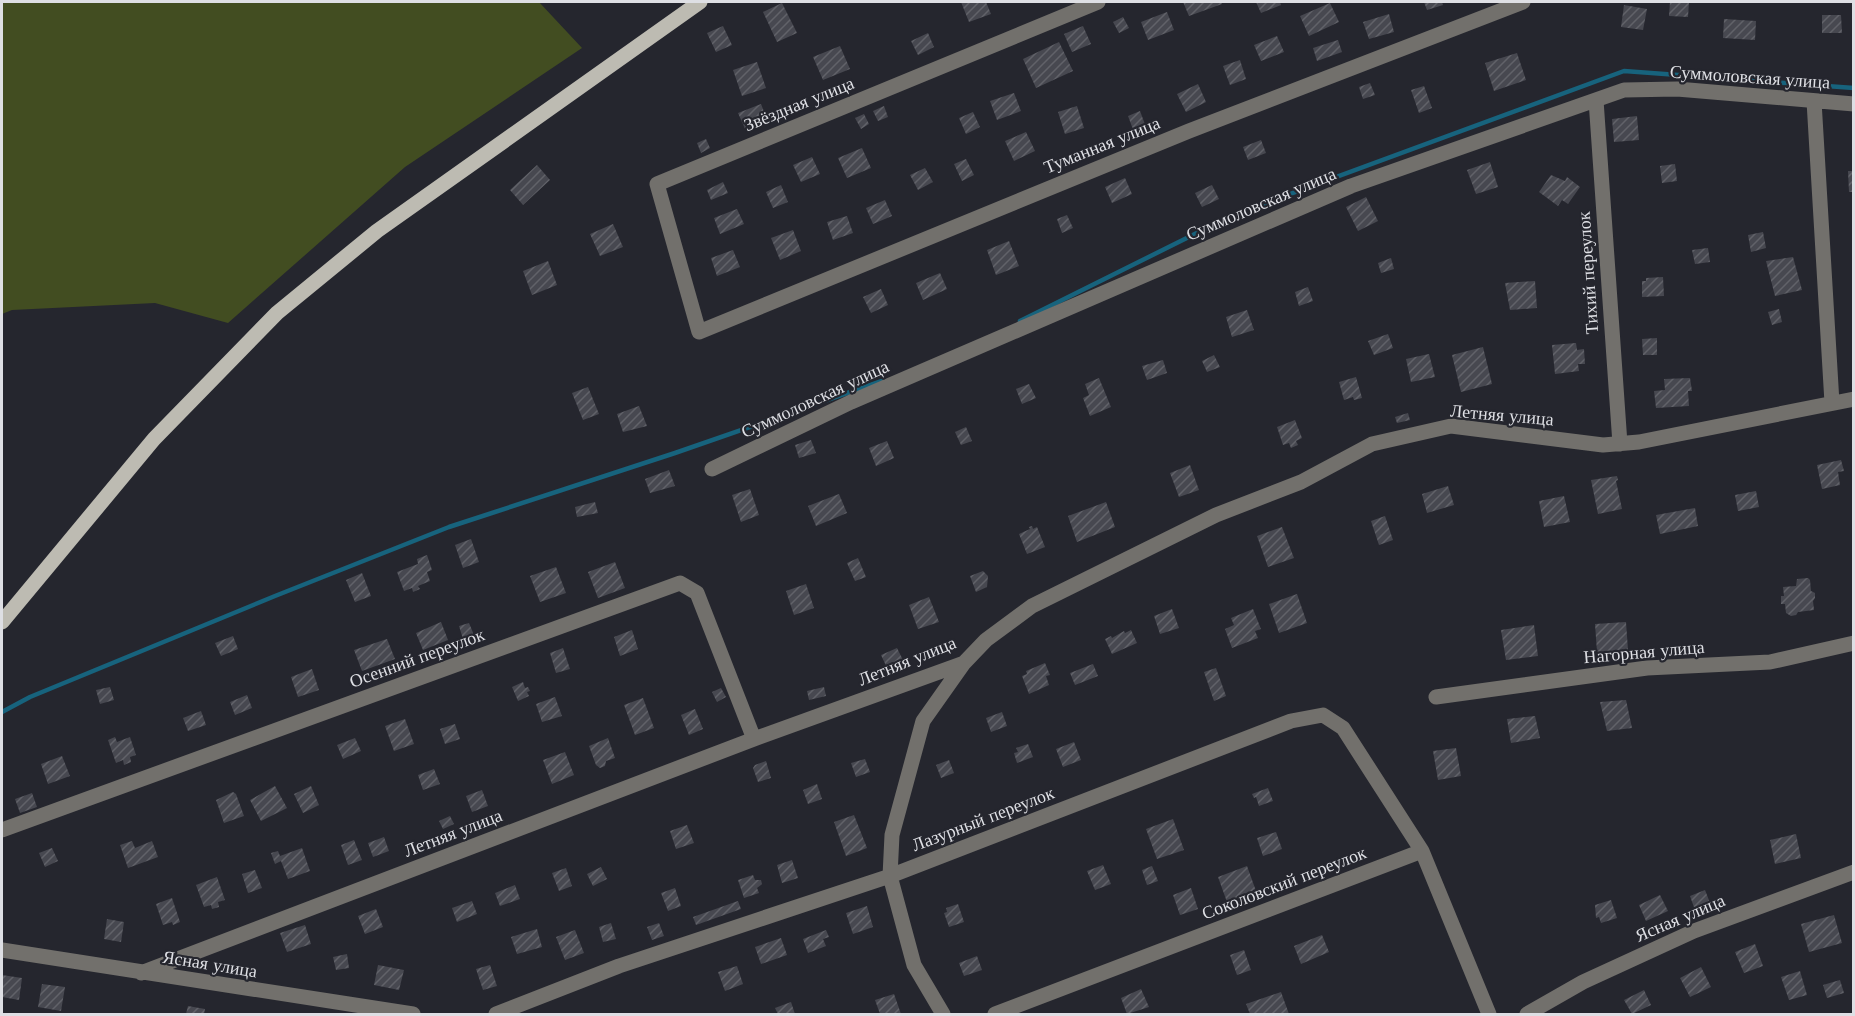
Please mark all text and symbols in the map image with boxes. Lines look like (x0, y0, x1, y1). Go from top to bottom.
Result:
street label: Суммоловская улица (1669, 60, 1831, 94)
street label: Звёздная улица (741, 72, 857, 136)
street label: Туманная улица (1041, 112, 1163, 178)
street label: Суммоловская улица (1183, 162, 1339, 246)
street label: Тихий переулок (1573, 211, 1603, 335)
street label: Суммоловская улица (738, 355, 892, 443)
street label: Летняя улица (1449, 400, 1555, 430)
street label: Осенний переулок (347, 623, 488, 693)
street label: Летняя улица (855, 631, 959, 691)
street label: Нагорная улица (1583, 636, 1705, 668)
street label: Лазурный переулок (909, 782, 1057, 856)
street label: Летняя улица (401, 804, 505, 862)
street label: Соколовский переулок (1199, 841, 1370, 924)
street label: Ясная улица (1632, 889, 1728, 947)
street label: Ясная улица (161, 946, 259, 982)

